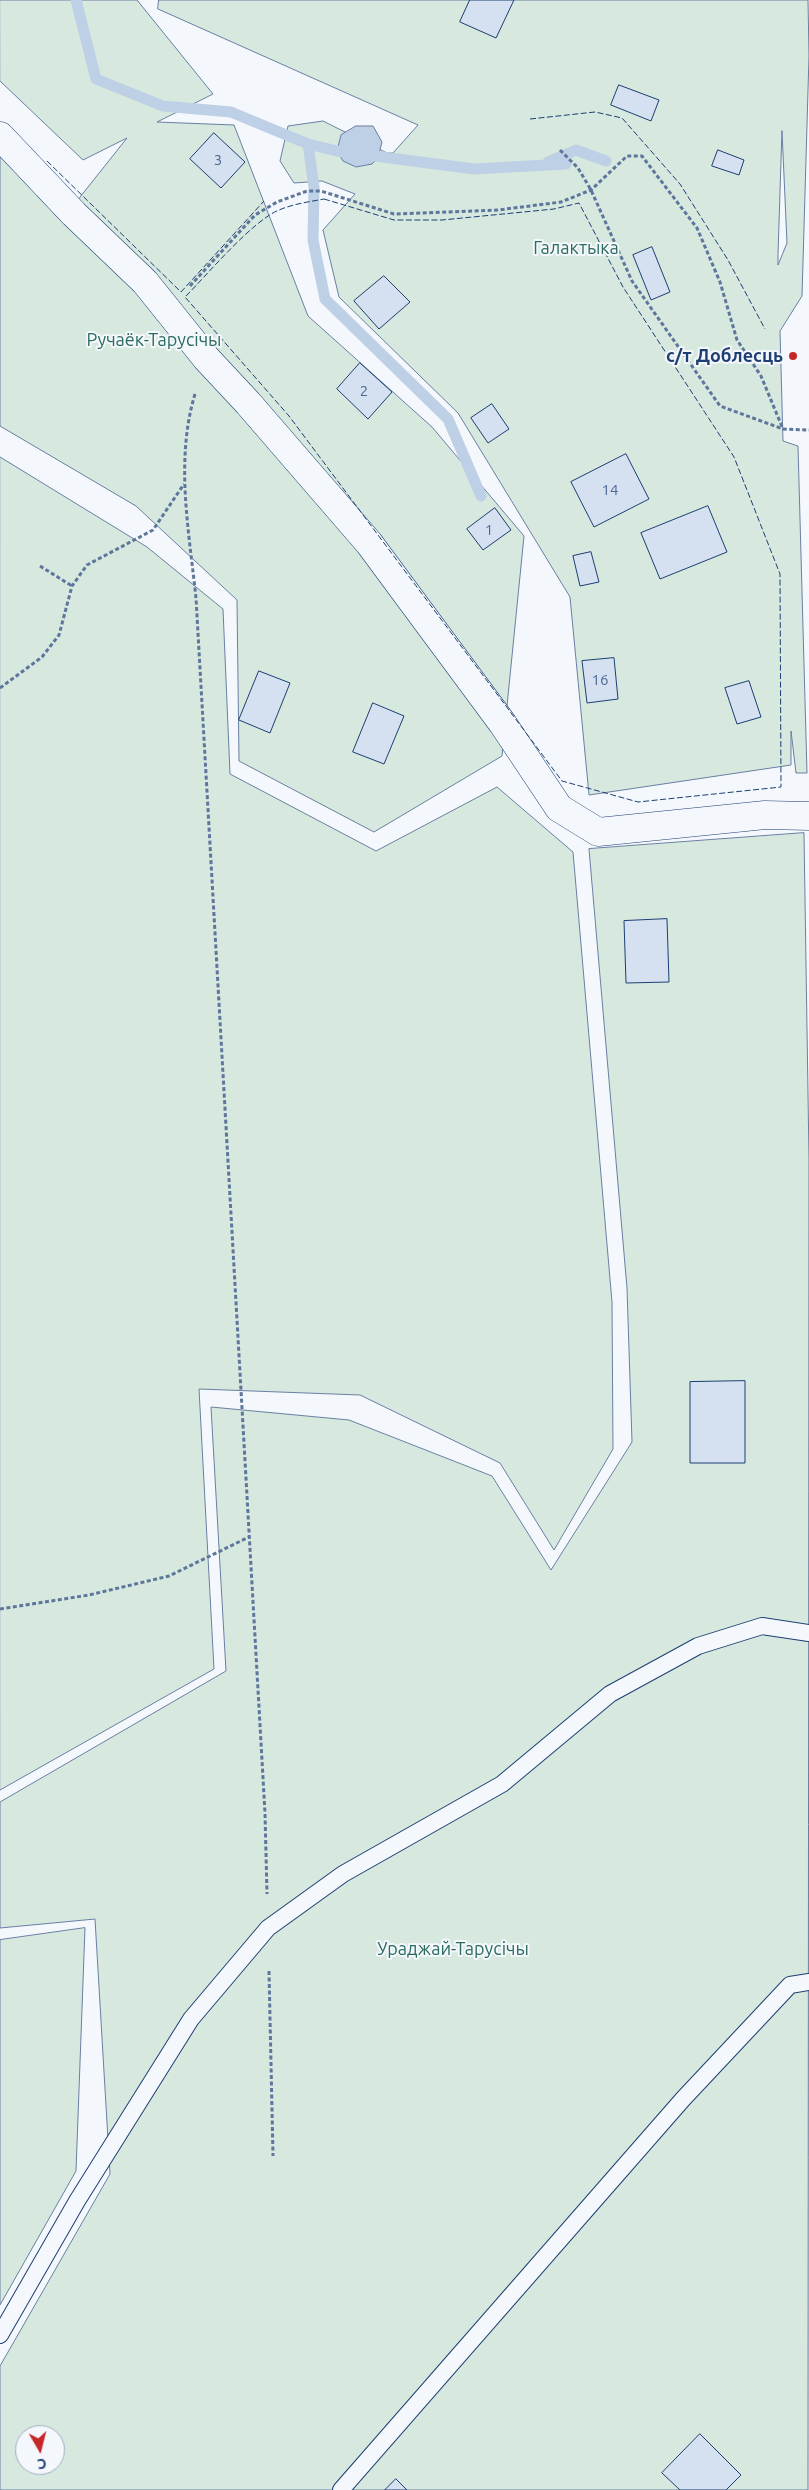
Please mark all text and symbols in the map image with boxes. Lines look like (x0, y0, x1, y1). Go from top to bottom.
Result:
house number: 3 (214, 151, 222, 169)
park label: Галактыка (533, 237, 619, 259)
park label: Ручаёк-Тарусічы (87, 329, 221, 351)
place label: с/т Доблесць (666, 345, 783, 367)
marker: с/т Доблесць (787, 350, 799, 362)
house number: 2 (360, 382, 368, 400)
house number: 14 (602, 481, 618, 499)
house number: 1 (485, 521, 493, 539)
house number: 16 (592, 671, 608, 689)
park label: Ураджай-Тарусічы (377, 1938, 529, 1960)
north arrow (15, 2425, 65, 2475)
text: С (36, 2455, 48, 2472)

